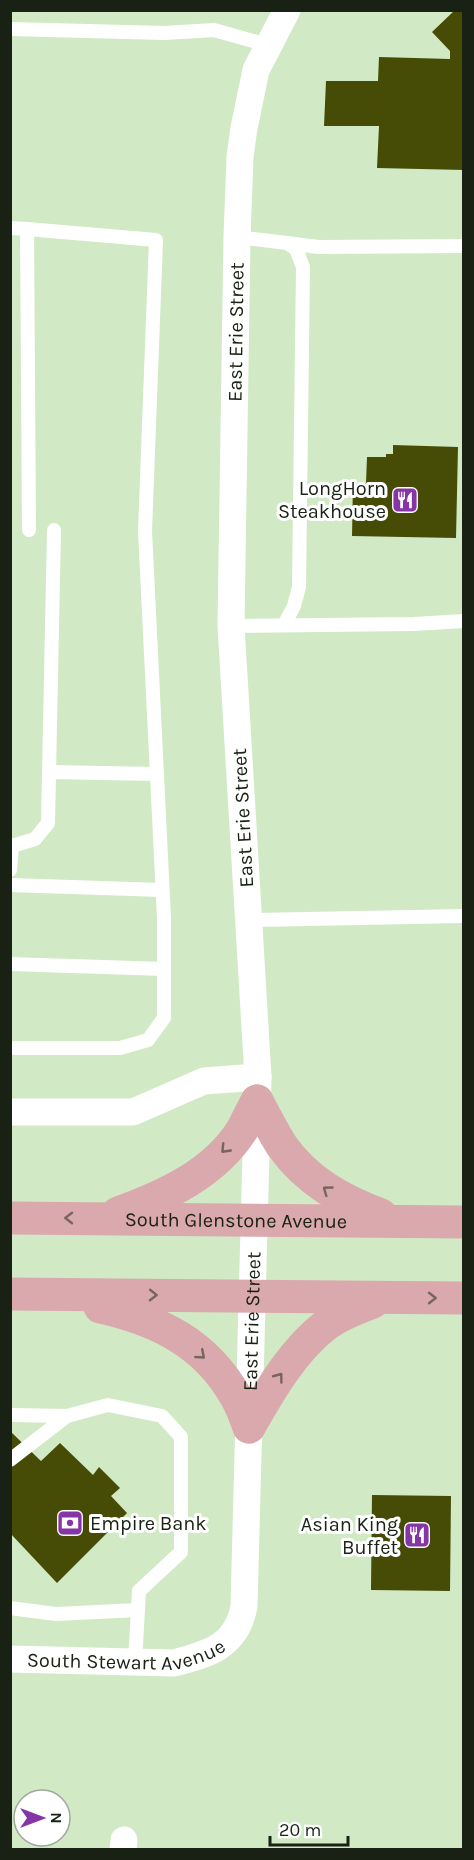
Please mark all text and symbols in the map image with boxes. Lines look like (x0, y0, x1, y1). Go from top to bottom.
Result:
street label: East Erie Street (223, 262, 248, 402)
place label: LongHorn Steakhouse (278, 477, 386, 523)
restaurant icon: LongHorn Steakhouse (390, 485, 420, 515)
street label: East Erie Street (228, 747, 258, 888)
one-way arrow (221, 1142, 232, 1153)
one-way arrow (323, 1186, 334, 1197)
street label: South Glenstone Avenue (125, 1208, 347, 1232)
one-way arrow (65, 1212, 74, 1224)
street label: East Erie Street (238, 1251, 265, 1391)
one-way arrow (148, 1289, 157, 1302)
one-way arrow (427, 1292, 436, 1304)
one-way arrow (194, 1347, 205, 1358)
one-way arrow (272, 1373, 283, 1384)
bank icon: Empire Bank (55, 1508, 85, 1538)
place label: Empire Bank (90, 1512, 207, 1535)
place label: Asian King Buffet (301, 1513, 398, 1559)
restaurant icon: Asian King Buffet (402, 1520, 432, 1550)
street label: South Stewart Avenue (27, 1634, 229, 1675)
north arrow (12, 1788, 72, 1848)
scale bar (270, 1809, 348, 1847)
text: N (47, 1812, 66, 1824)
text: 20 m (279, 1819, 321, 1841)

